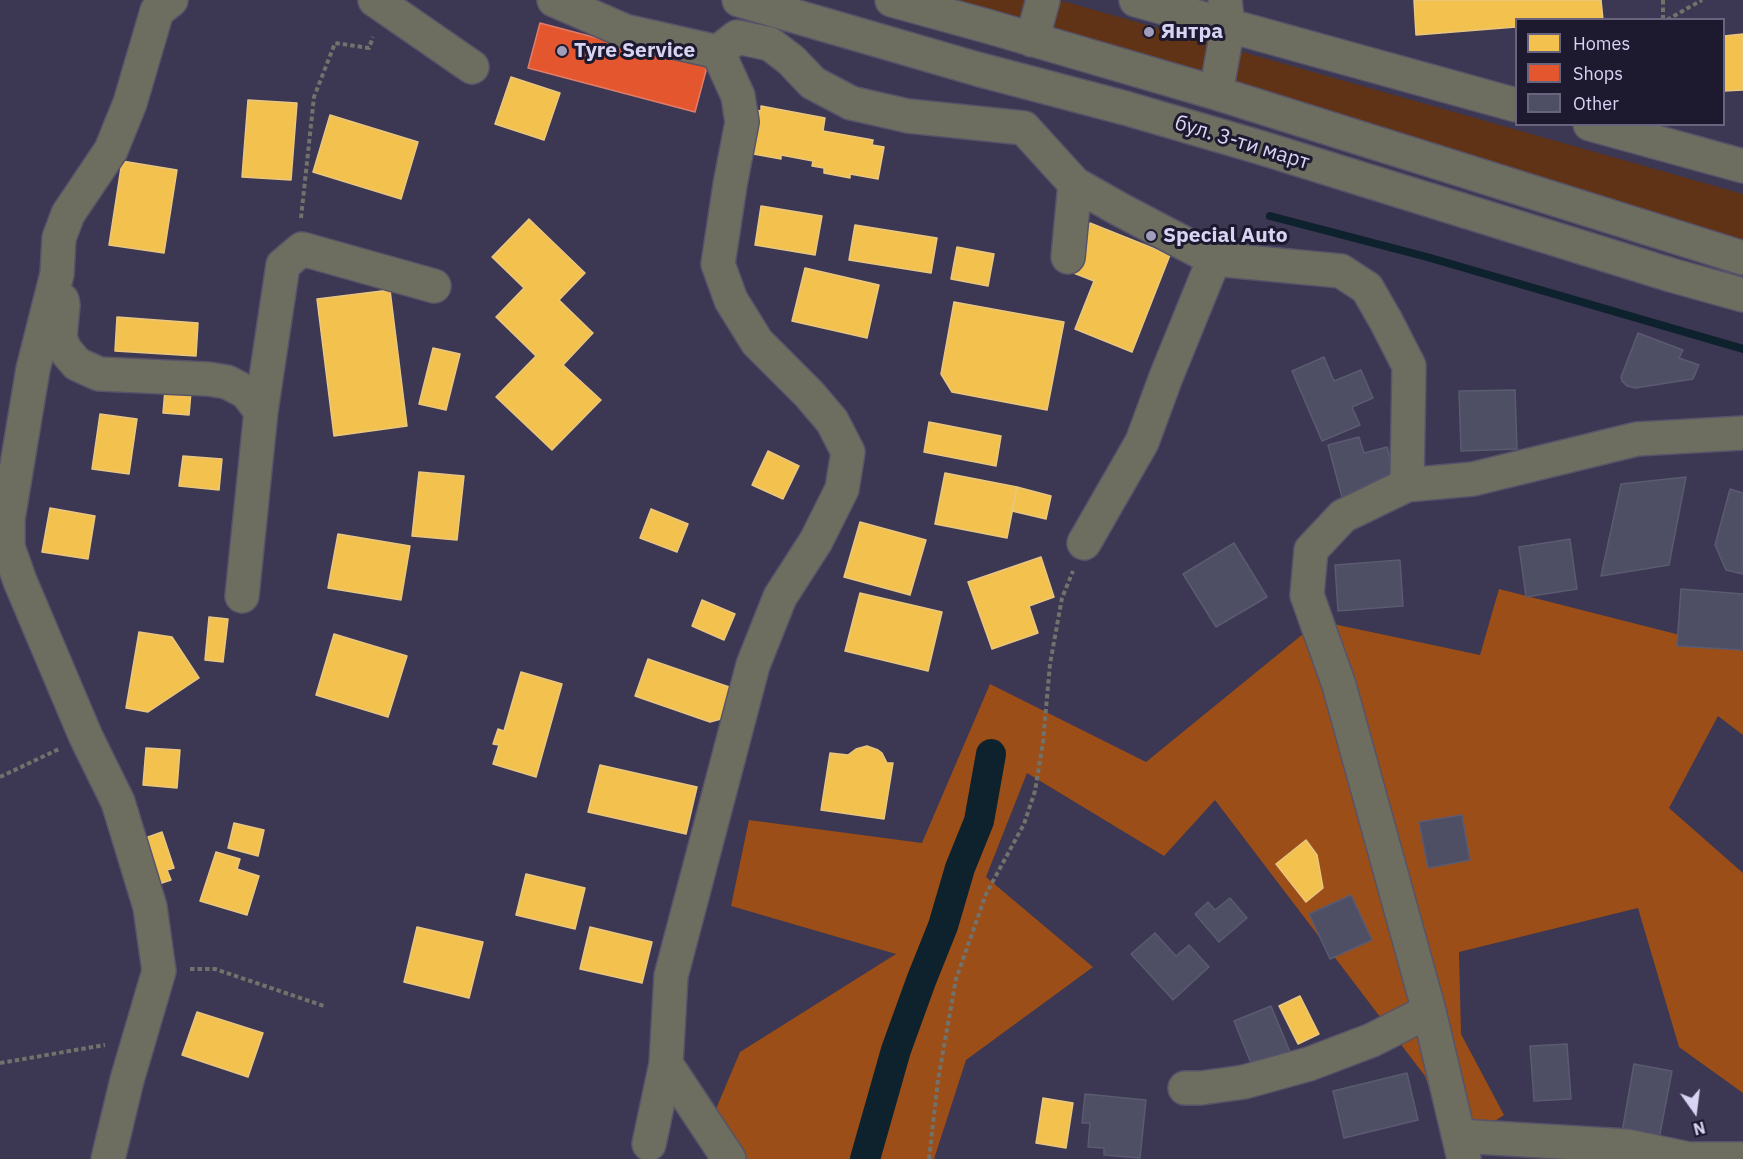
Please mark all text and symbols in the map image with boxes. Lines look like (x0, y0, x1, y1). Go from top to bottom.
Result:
legend (1515, 18, 1725, 126)
place label: Янтра (1161, 19, 1223, 45)
marker: Янтра (1142, 25, 1156, 39)
text: Homes (1573, 32, 1630, 55)
place label: Tyre Service (574, 38, 695, 64)
marker: Tyre Service (555, 44, 569, 58)
text: Shops (1573, 62, 1623, 85)
text: Other (1573, 92, 1619, 115)
street label: бул. 3-ти март (1172, 111, 1312, 175)
place label: Special Auto (1163, 223, 1288, 249)
marker: Special Auto (1144, 229, 1158, 243)
north arrow (1665, 1081, 1725, 1141)
text: N (1691, 1117, 1707, 1140)

